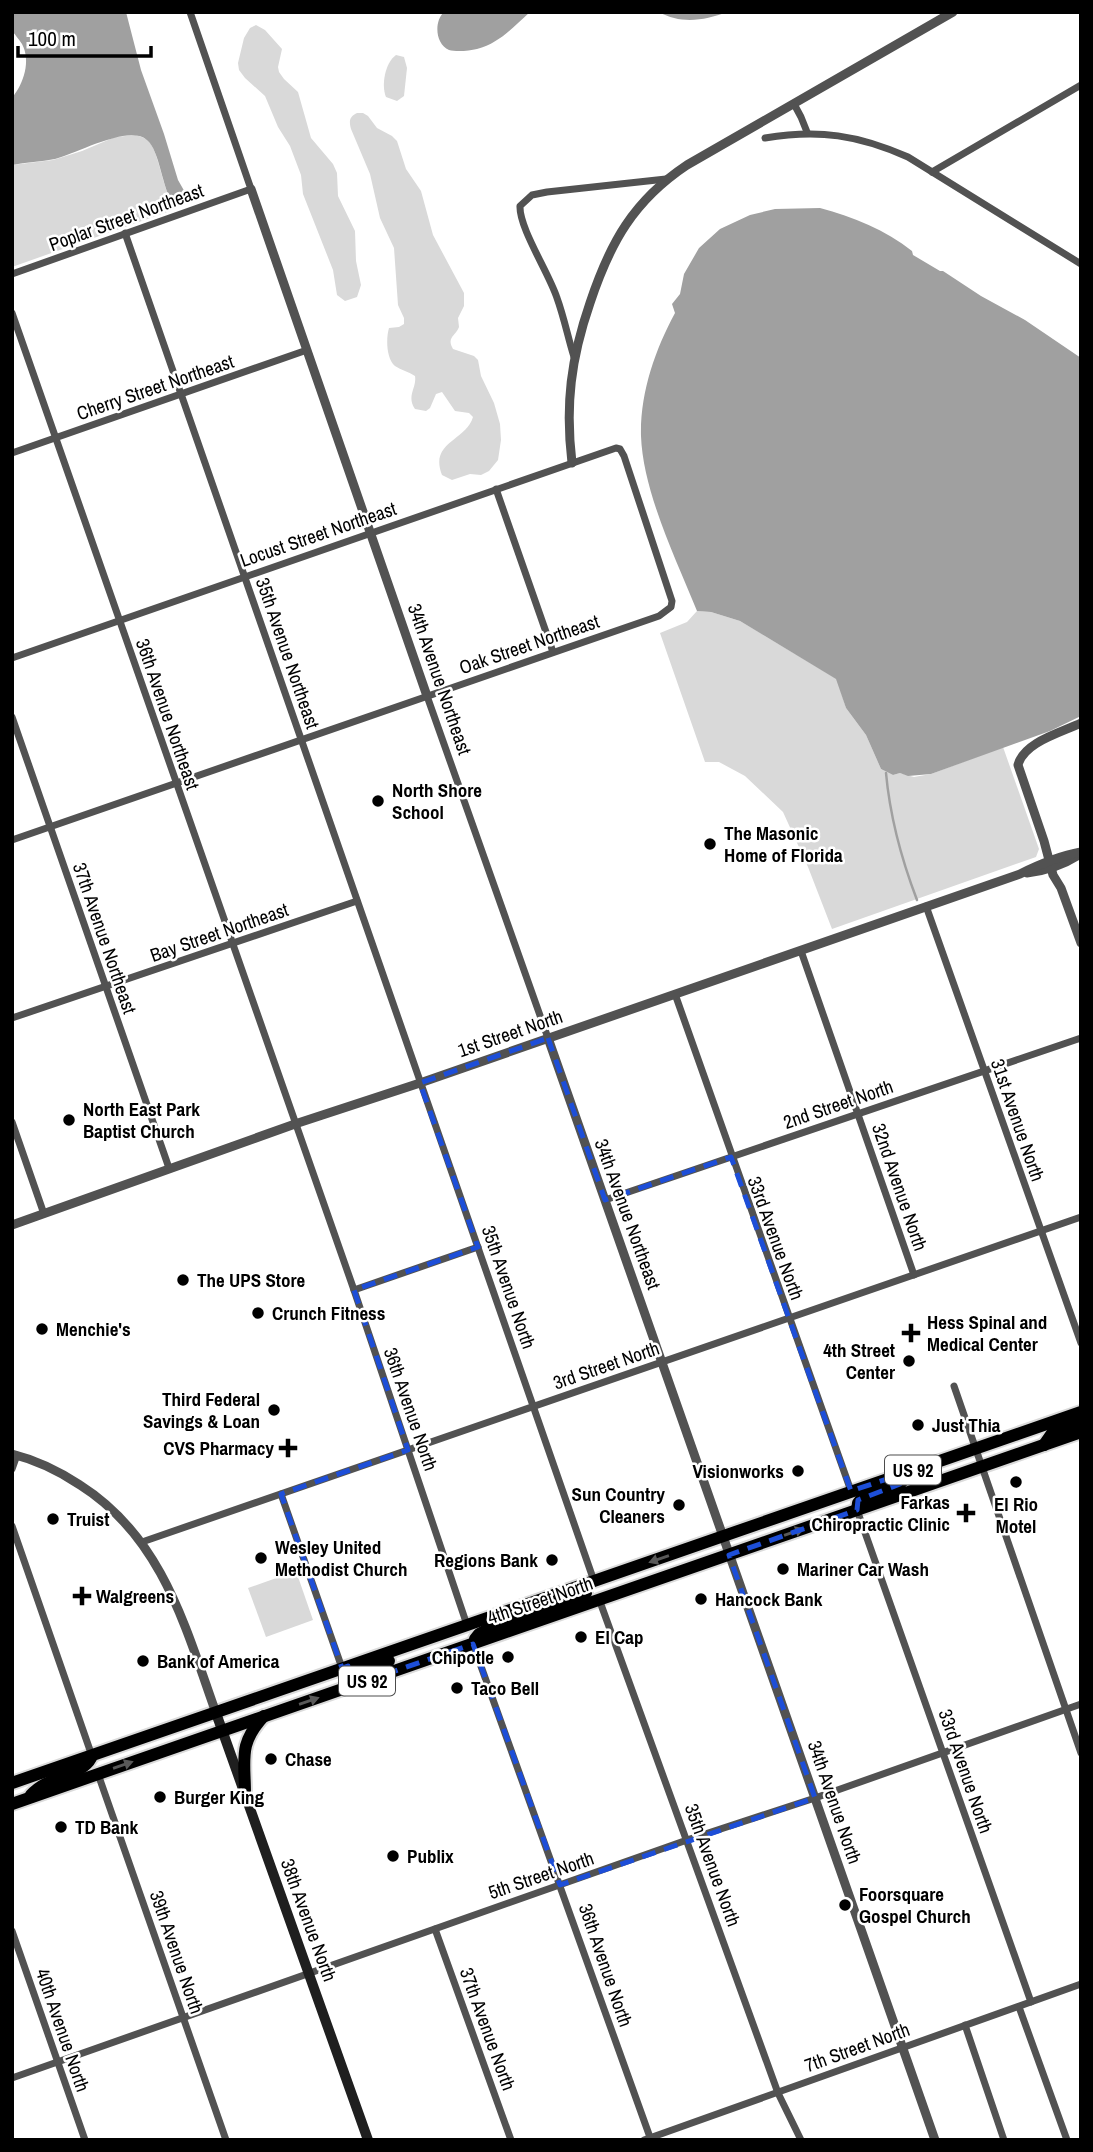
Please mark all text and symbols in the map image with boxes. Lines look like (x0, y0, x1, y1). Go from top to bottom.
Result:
scale bar (18, 14, 150, 58)
text: 100 m (28, 24, 76, 53)
street label: Poplar Street Northeast (45, 177, 208, 257)
street label: Cherry Street Northeast (73, 348, 238, 426)
street label: Locust Street Northeast (236, 495, 400, 573)
street label: 35th Avenue Northeast (250, 574, 326, 733)
street label: 34th Avenue Northeast (402, 600, 478, 759)
street label: Oak Street Northeast (456, 608, 603, 680)
street label: 36th Avenue Northeast (130, 635, 206, 794)
place label: North Shore School (392, 777, 482, 825)
marker: North Shore School (370, 793, 386, 809)
place label: The Masonic Home of Florida (724, 820, 843, 868)
marker: The Masonic Home of Florida (702, 836, 718, 852)
street label: 37th Avenue Northeast (67, 859, 143, 1018)
street label: Bay Street Northeast (146, 896, 292, 968)
street label: 1st Street North (454, 1003, 566, 1063)
street label: 31st Avenue North (985, 1055, 1051, 1185)
street label: 2nd Street North (780, 1073, 896, 1135)
place label: North East Park Baptist Church (83, 1096, 200, 1144)
marker: North East Park Baptist Church (61, 1112, 77, 1128)
street label: 32nd Avenue North (866, 1120, 934, 1254)
street label: 34th Avenue Northeast (589, 1135, 668, 1293)
street label: 33rd Avenue North (742, 1173, 810, 1303)
street label: 35th Avenue North (476, 1222, 542, 1352)
place label: The UPS Store (197, 1267, 306, 1293)
marker: The UPS Store (175, 1272, 191, 1288)
place label: Crunch Fitness (272, 1300, 385, 1326)
marker: Crunch Fitness (250, 1305, 266, 1321)
place label: Hess Spinal and Medical Center (927, 1309, 1047, 1357)
place label: Menchie's (56, 1316, 131, 1342)
marker: Menchie's (34, 1321, 50, 1337)
marker: Hess Spinal and Medical Center (901, 1323, 921, 1343)
street label: 3rd Street North (549, 1335, 663, 1395)
place label: 4th Street Center (823, 1337, 895, 1385)
street label: 36th Avenue North (378, 1344, 444, 1474)
marker: 4th Street Center (901, 1353, 917, 1369)
place label: Third Federal Savings & Loan (143, 1386, 260, 1434)
marker: Third Federal Savings & Loan (266, 1402, 282, 1418)
place label: Just Thia (932, 1412, 1001, 1438)
marker: Just Thia (910, 1417, 926, 1433)
place label: CVS Pharmacy (163, 1435, 274, 1461)
marker: CVS Pharmacy (280, 1440, 296, 1456)
road number: US 92 (885, 1456, 941, 1484)
place label: Visionworks (692, 1458, 784, 1484)
marker: Visionworks (790, 1463, 806, 1479)
marker: El Rio Motel (1008, 1474, 1024, 1490)
place label: Sun Country Cleaners (572, 1481, 665, 1529)
place label: Farkas Chiropractic Clinic (811, 1489, 950, 1537)
place label: El Rio Motel (994, 1491, 1038, 1539)
marker: Sun Country Cleaners (671, 1497, 687, 1513)
marker: Farkas Chiropractic Clinic (956, 1503, 976, 1523)
place label: Truist (67, 1506, 109, 1532)
marker: Truist (45, 1511, 61, 1527)
one-way arrow (783, 1526, 804, 1537)
place label: Wesley United Methodist Church (275, 1534, 407, 1582)
place label: Regions Bank (434, 1547, 538, 1573)
marker: Wesley United Methodist Church (253, 1550, 269, 1566)
marker: Regions Bank (544, 1552, 560, 1568)
one-way arrow (648, 1554, 669, 1565)
place label: Mariner Car Wash (797, 1556, 929, 1582)
marker: Mariner Car Wash (775, 1561, 791, 1577)
street label: 4th Street North (484, 1570, 596, 1630)
place label: Walgreens (96, 1583, 174, 1609)
place label: Hancock Bank (715, 1586, 823, 1612)
marker: Walgreens (74, 1588, 90, 1604)
marker: Hancock Bank (693, 1591, 709, 1607)
place label: El Cap (595, 1624, 644, 1650)
marker: El Cap (573, 1629, 589, 1645)
place label: Chipotle (432, 1644, 494, 1670)
place label: Bank of America (157, 1648, 280, 1674)
marker: Chipotle (500, 1649, 516, 1665)
marker: Bank of America (135, 1653, 151, 1669)
road number: US 92 (339, 1666, 395, 1696)
place label: Taco Bell (471, 1675, 539, 1701)
marker: Taco Bell (449, 1680, 465, 1696)
one-way arrow (299, 1695, 320, 1706)
street label: 33rd Avenue North (933, 1705, 999, 1837)
street label: 34th Avenue North (802, 1737, 868, 1867)
place label: Chase (285, 1746, 332, 1772)
marker: Chase (263, 1751, 279, 1767)
one-way arrow (113, 1759, 134, 1770)
place label: Burger King (174, 1784, 265, 1810)
marker: Burger King (152, 1789, 168, 1805)
street label: 35th Avenue North (679, 1800, 747, 1930)
place label: TD Bank (75, 1814, 139, 1840)
marker: TD Bank (53, 1819, 69, 1835)
place label: Publix (407, 1843, 454, 1869)
street label: 5th Street North (485, 1845, 597, 1905)
marker: Publix (385, 1848, 401, 1864)
street label: 38th Avenue North (275, 1855, 343, 1985)
place label: Foorsquare Gospel Church (859, 1881, 971, 1929)
street label: 39th Avenue North (144, 1887, 210, 2017)
marker: Foorsquare Gospel Church (837, 1897, 853, 1913)
street label: 36th Avenue North (573, 1900, 639, 2030)
street label: 37th Avenue North (454, 1964, 522, 2094)
street label: 40th Avenue North (30, 1965, 96, 2095)
street label: 7th Street North (801, 2016, 913, 2078)

